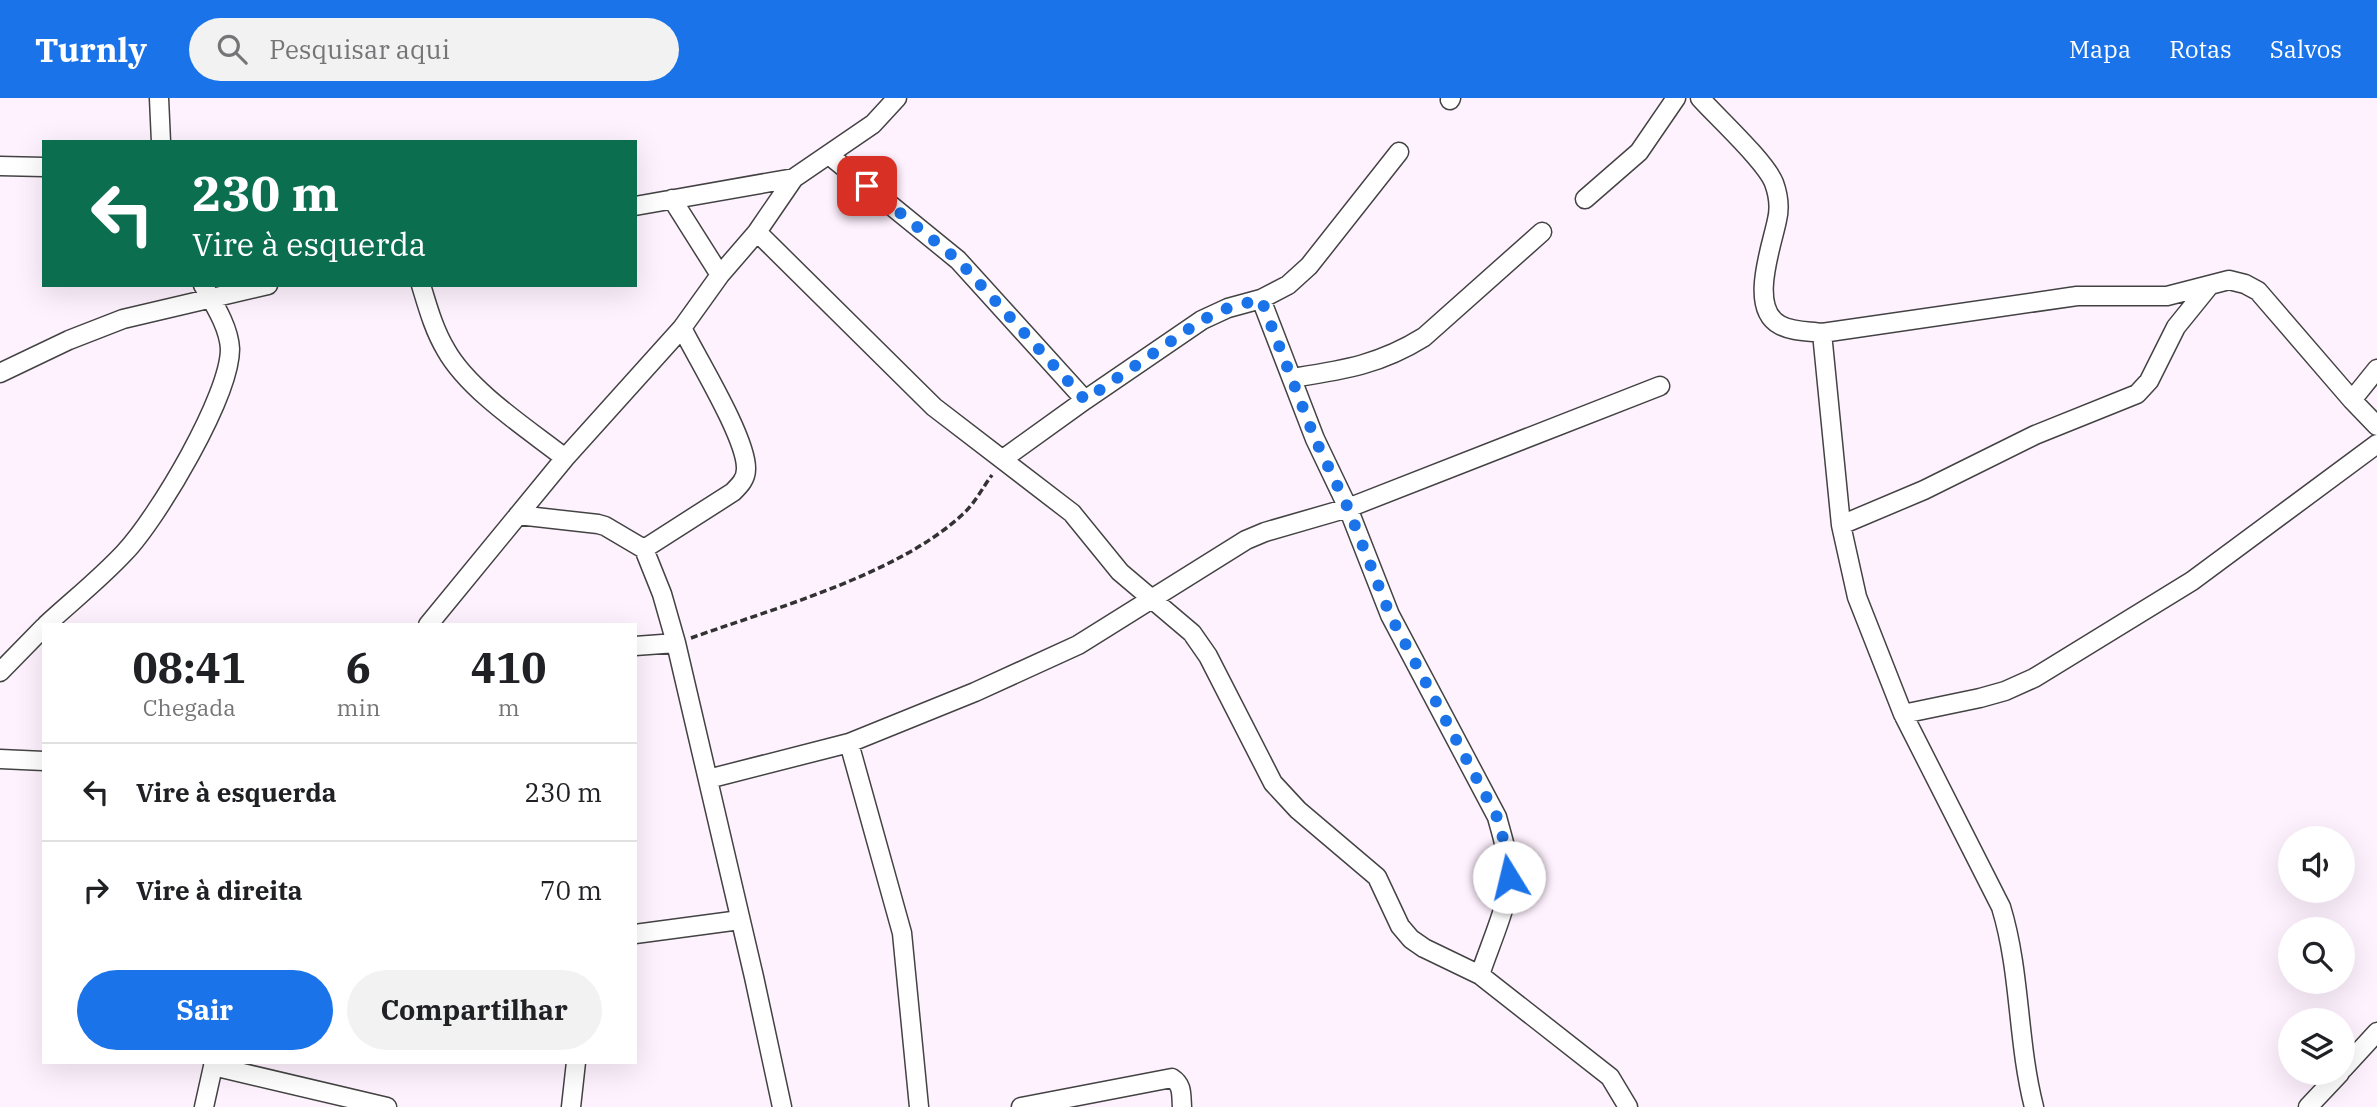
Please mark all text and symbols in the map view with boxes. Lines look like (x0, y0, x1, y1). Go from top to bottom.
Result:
search box (189, 18, 679, 81)
text: Turnly (35, 28, 147, 71)
icon: search (213, 30, 251, 68)
text: Pesquisar aqui (269, 32, 450, 66)
text: Mapa (2069, 33, 2131, 65)
text: Rotas (2169, 33, 2232, 65)
text: Salvos (2270, 33, 2342, 65)
pin (837, 156, 897, 216)
text: 230 m (192, 161, 339, 224)
icon: arrive (848, 167, 886, 205)
icon: left (77, 168, 168, 259)
text: Vire à esquerda (192, 223, 426, 265)
text: 08:41 (132, 640, 246, 695)
text: 6 (346, 640, 371, 695)
text: 410 (471, 640, 546, 695)
text: Chegada (143, 692, 236, 722)
text: min (337, 692, 380, 722)
text: m (498, 692, 520, 722)
icon: left (77, 773, 115, 811)
text: Vire à esquerda (136, 775, 337, 809)
text: 230 m (524, 775, 602, 809)
map controls (2278, 826, 2355, 1085)
button: sound (2278, 826, 2355, 903)
position arrow (1472, 840, 1546, 914)
icon: right (77, 871, 115, 909)
text: Vire à direita (136, 873, 303, 907)
text: 70 m (540, 873, 602, 907)
button: search (2278, 917, 2355, 994)
button: Sair (77, 970, 333, 1050)
button: Compartilhar (347, 970, 602, 1050)
button: layers (2278, 1008, 2355, 1085)

